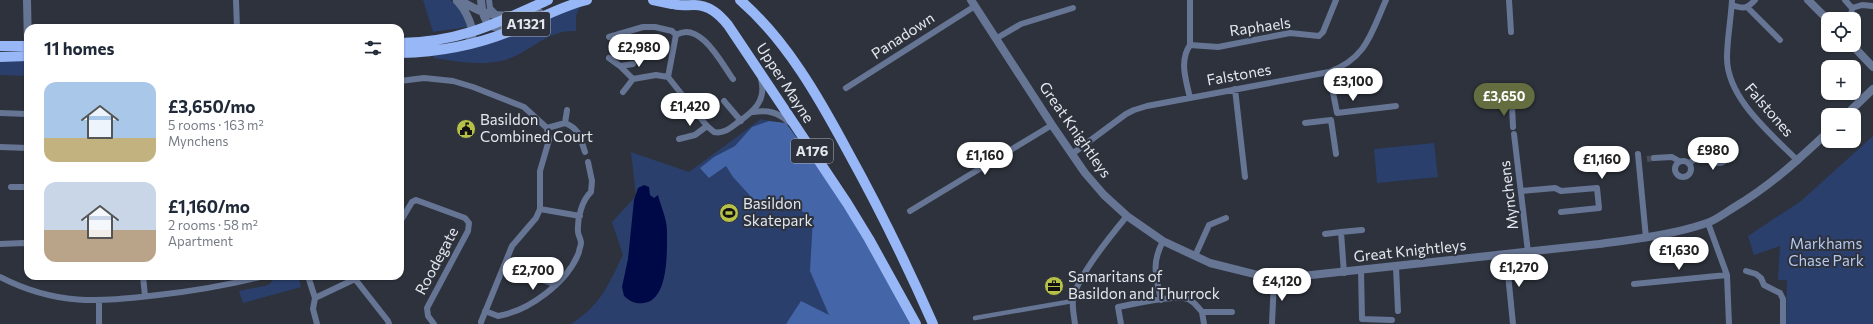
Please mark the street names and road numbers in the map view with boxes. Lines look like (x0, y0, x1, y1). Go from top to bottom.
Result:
street label: Panadown (867, 8, 937, 62)
road number: A1321 (502, 12, 550, 36)
street label: Raphaels (1228, 13, 1292, 39)
street label: Upper Mayne (753, 39, 818, 126)
street label: Falstones (1205, 59, 1273, 89)
street label: Great Knightleys (1036, 78, 1116, 181)
street label: Falstones (1742, 79, 1798, 140)
road number: A176 (791, 139, 833, 163)
street label: Mynchens (1495, 159, 1521, 231)
street label: Roodegate (411, 224, 461, 297)
street label: Great Knightleys (1353, 235, 1467, 265)

